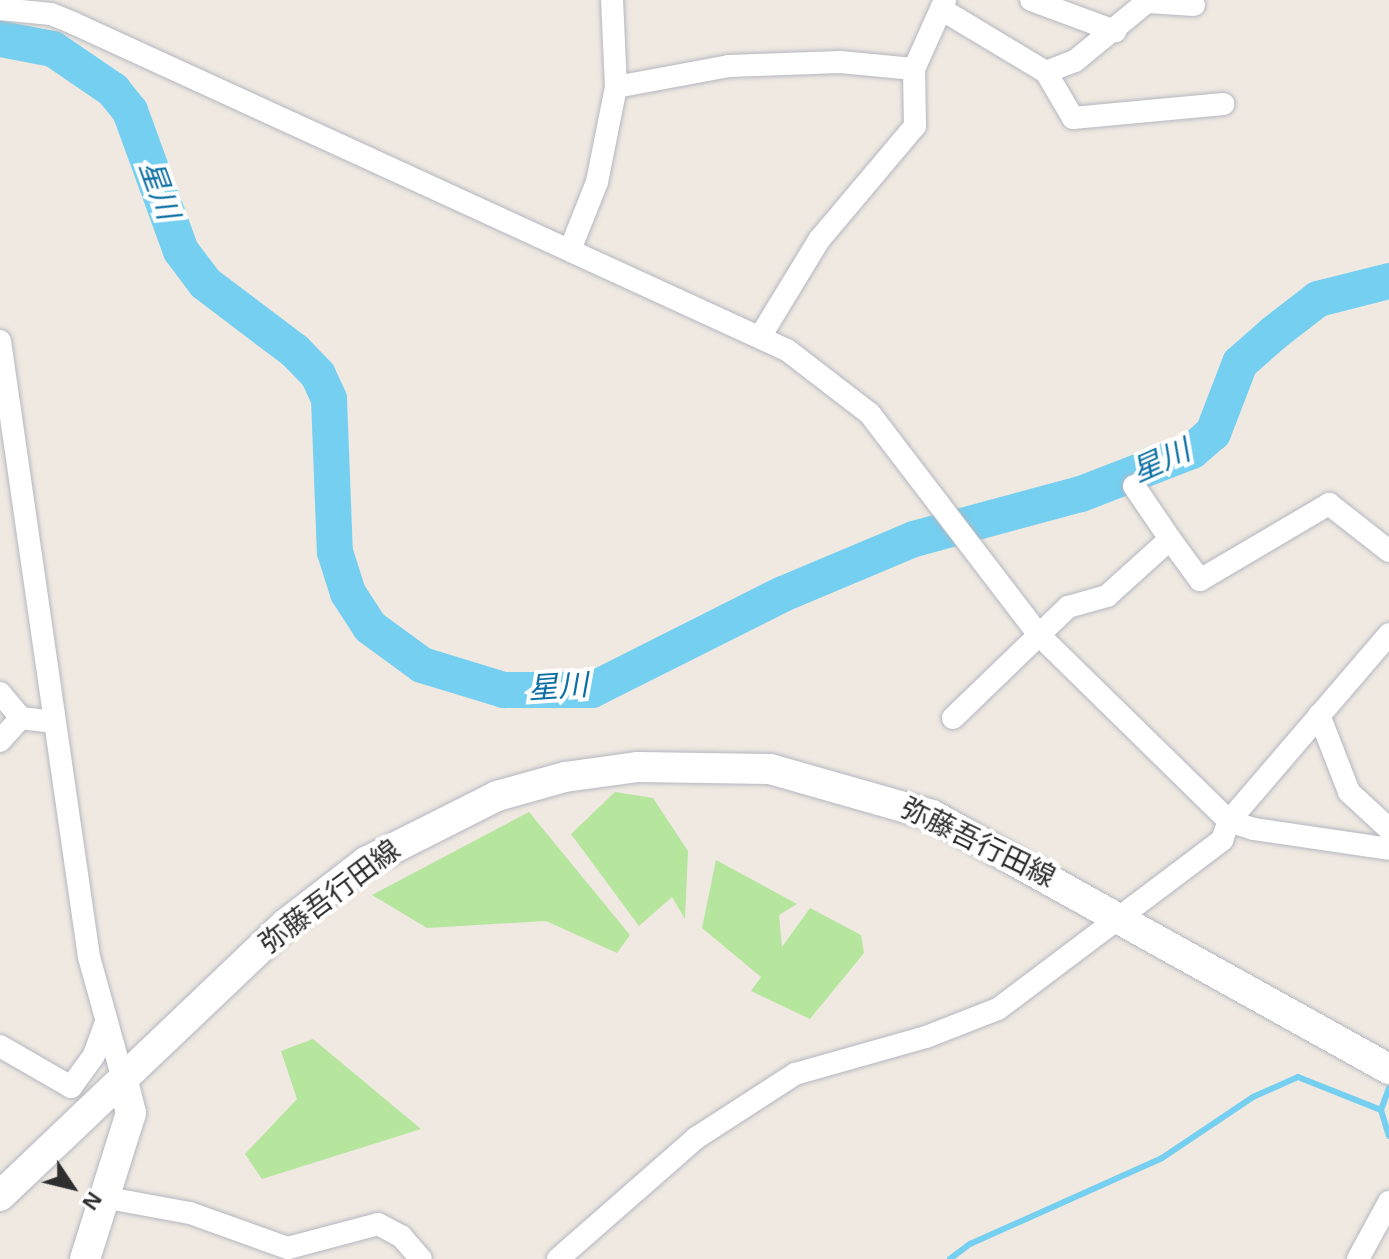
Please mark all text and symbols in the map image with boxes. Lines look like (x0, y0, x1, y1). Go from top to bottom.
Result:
water label: 星川 (132, 156, 186, 224)
water label: 星川 (1126, 432, 1196, 490)
water label: 星川 (527, 667, 589, 707)
street label: 弥藤吾行田線 (895, 791, 1061, 895)
street label: 弥藤吾行田線 (253, 833, 407, 961)
north arrow (32, 1147, 112, 1227)
text: N (77, 1187, 107, 1215)

